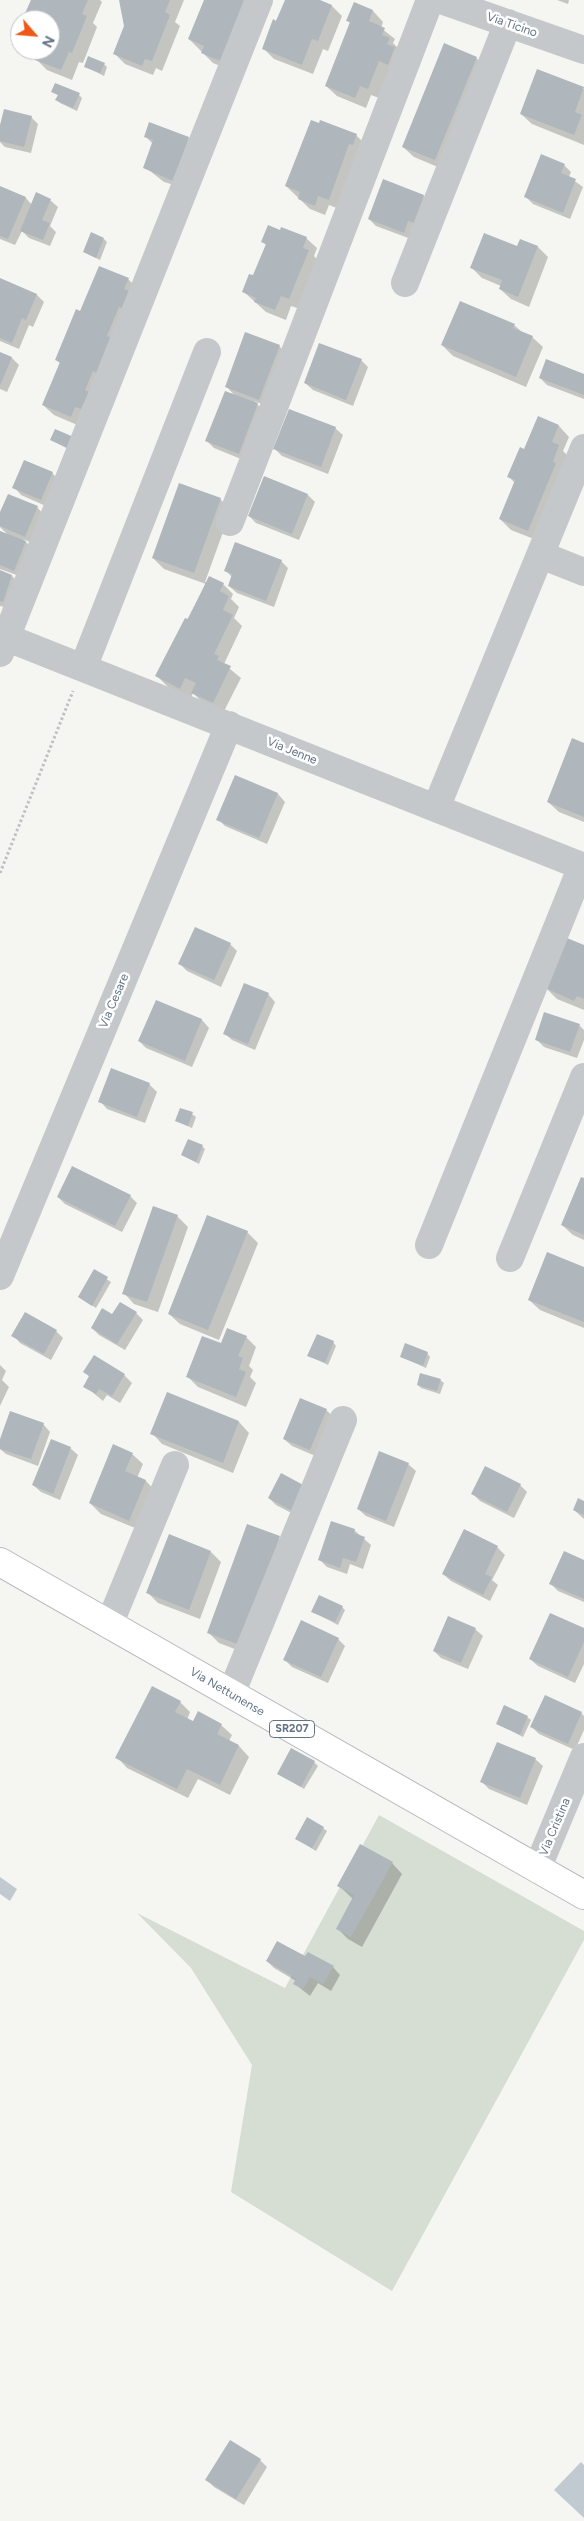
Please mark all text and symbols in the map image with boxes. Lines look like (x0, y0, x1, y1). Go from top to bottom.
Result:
north arrow (10, 10, 60, 60)
street label: Via Ticino (485, 10, 539, 40)
text: N (38, 33, 58, 50)
street label: Via Jenne (265, 734, 319, 768)
street label: Via Cesare (96, 972, 132, 1030)
street label: Via Nettunense (187, 1665, 267, 1719)
road number: SR207 (270, 1720, 314, 1738)
street label: Via Cristina (536, 1796, 574, 1858)

